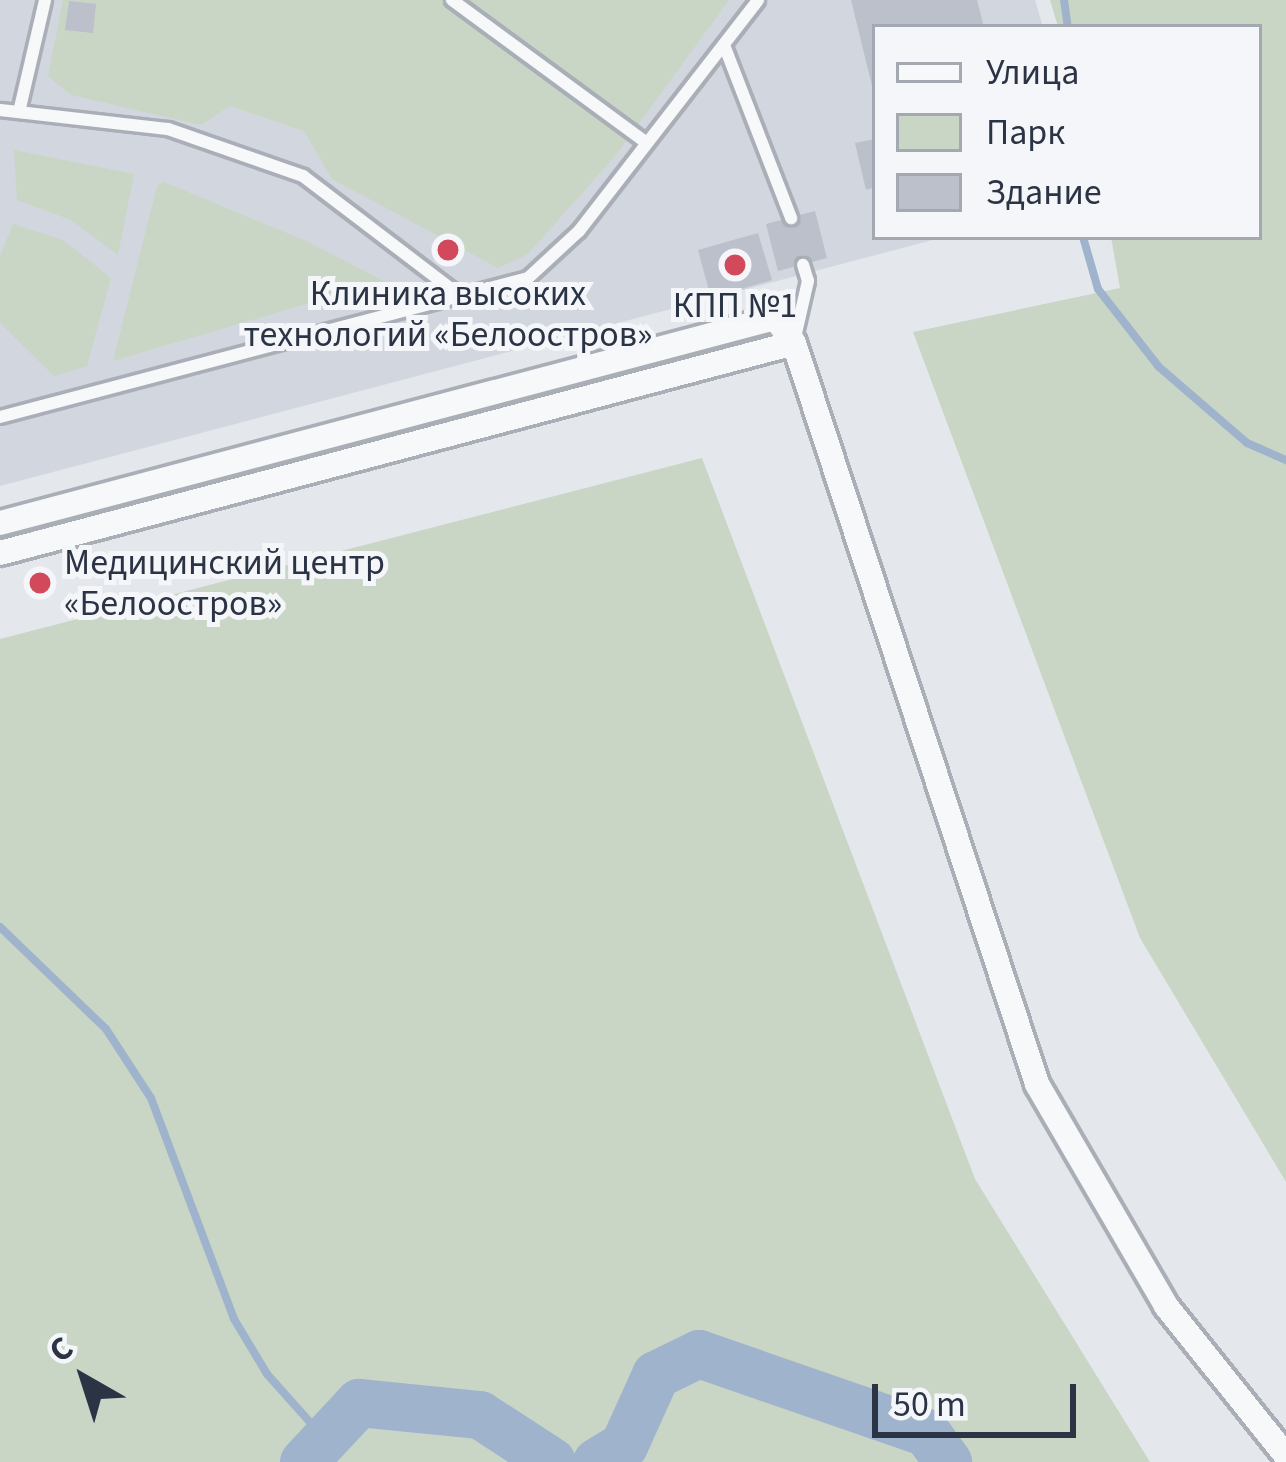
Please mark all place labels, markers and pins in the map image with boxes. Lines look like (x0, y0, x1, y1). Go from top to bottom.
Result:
marker: Клиника высоких технологий «Белоостров» (432, 234, 464, 266)
marker: КПП №1 (722, 252, 748, 278)
place label: Клиника высоких технологий «Белоостров» (244, 271, 652, 356)
place label: КПП №1 (673, 284, 797, 328)
place label: Медицинский центр «Белоостров» (64, 540, 385, 625)
marker: Медицинский центр «Белоостров» (27, 570, 53, 596)

